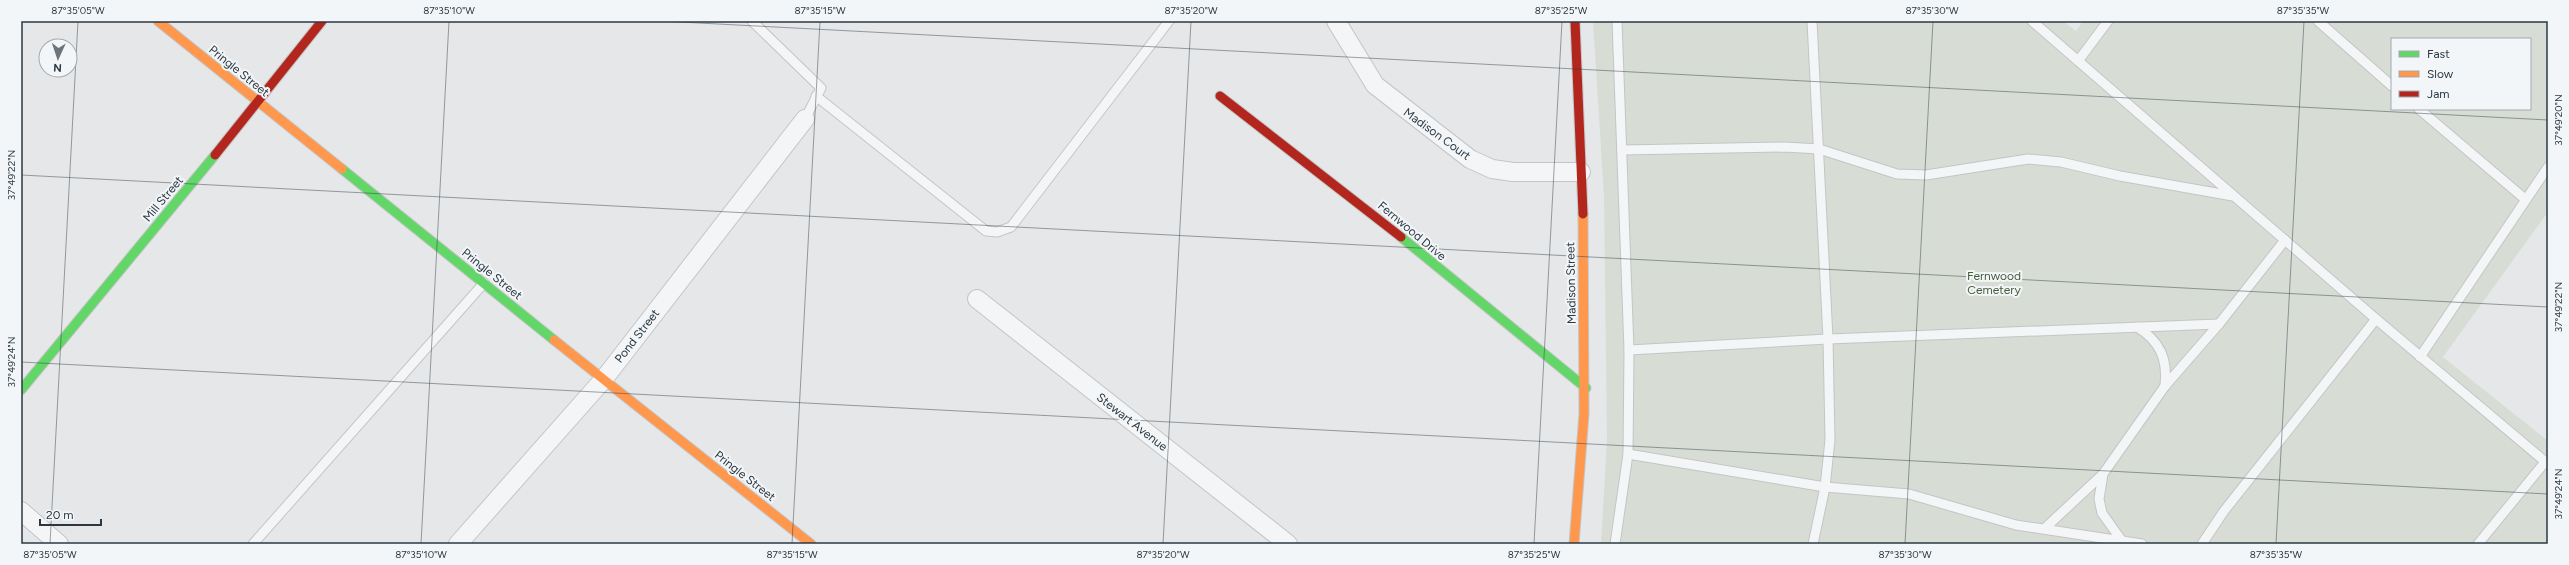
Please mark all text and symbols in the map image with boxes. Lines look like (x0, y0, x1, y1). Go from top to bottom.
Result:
text: 87°35'05"W (51, 4, 105, 17)
text: 87°35'10"W (423, 4, 475, 17)
text: 87°35'15"W (794, 4, 846, 17)
text: 87°35'20"W (1164, 4, 1218, 17)
text: 87°35'25"W (1535, 4, 1588, 17)
text: 87°35'30"W (1905, 4, 1959, 17)
text: 87°35'35"W (2277, 4, 2330, 17)
north arrow (38, 38, 78, 78)
legend (2391, 38, 2531, 110)
street label: Pringle Street (206, 43, 272, 100)
text: Fast (2427, 47, 2450, 61)
text: N (53, 61, 62, 74)
text: Slow (2427, 67, 2454, 81)
text: Jam (2427, 87, 2450, 101)
text: 37°49'20"N (2552, 94, 2565, 146)
street label: Madison Court (1401, 105, 1474, 163)
text: 37°49'22"N (5, 150, 18, 200)
street label: Mill Street (140, 173, 186, 224)
street label: Fernwood Drive (1375, 198, 1449, 264)
street label: Madison Street (1563, 241, 1579, 324)
street label: Pringle Street (459, 246, 525, 303)
park label: Fernwood Cemetery (1967, 269, 2021, 297)
text: 37°49'22"N (2552, 282, 2565, 332)
street label: Pond Street (612, 306, 663, 366)
text: 37°49'24"N (5, 336, 18, 388)
street label: Stewart Avenue (1094, 390, 1170, 454)
street label: Pringle Street (712, 448, 779, 504)
text: 37°49'24"N (2552, 468, 2565, 520)
scale bar (40, 501, 101, 527)
text: 20 m (46, 508, 74, 522)
text: 87°35'05"W (23, 548, 77, 561)
text: 87°35'10"W (395, 548, 447, 561)
text: 87°35'15"W (766, 548, 818, 561)
text: 87°35'20"W (1136, 548, 1190, 561)
text: 87°35'25"W (1508, 548, 1561, 561)
text: 87°35'30"W (1878, 548, 1932, 561)
text: 87°35'35"W (2250, 548, 2303, 561)

